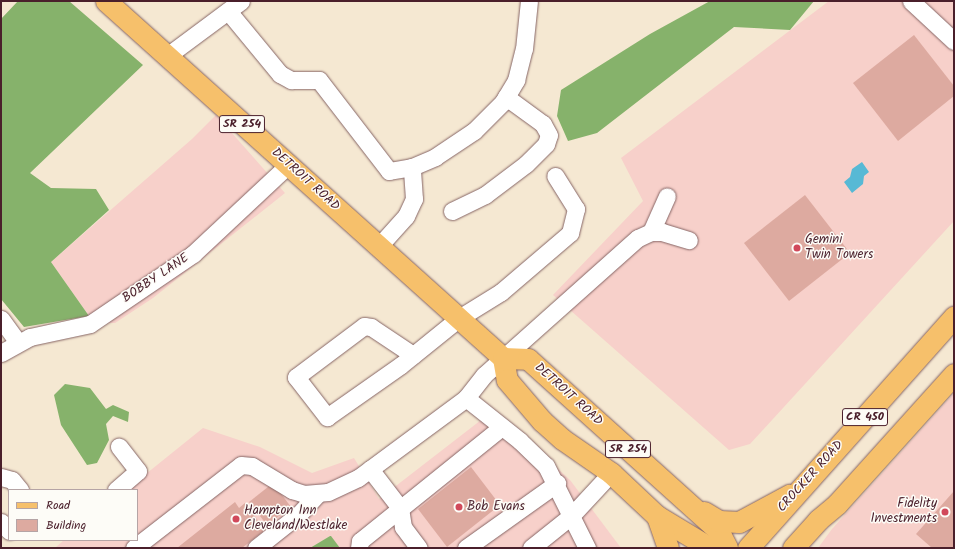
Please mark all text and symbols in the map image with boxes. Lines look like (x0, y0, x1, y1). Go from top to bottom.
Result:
road number: SR 254 (218, 114, 266, 134)
street label: DETROIT ROAD (268, 145, 342, 215)
place label: Gemini Twin Towers (805, 233, 873, 264)
marker: Gemini Twin Towers (792, 243, 802, 253)
street label: BOBBY LANE (120, 251, 192, 307)
street label: DETROIT ROAD (531, 360, 605, 430)
road number: CR 450 (841, 407, 889, 427)
street label: CROCKER ROAD (775, 438, 847, 516)
road number: SR 254 (604, 439, 652, 459)
legend (8, 489, 138, 541)
text: Road (46, 496, 70, 515)
place label: Fidelity Investments (870, 497, 937, 528)
place label: Bob Evans (467, 499, 525, 515)
marker: Bob Evans (454, 502, 464, 512)
place label: Hampton Inn Cleveland/Westlake (244, 504, 347, 535)
marker: Fidelity Investments (940, 507, 950, 517)
marker: Hampton Inn Cleveland/Westlake (231, 514, 241, 524)
text: Building (46, 516, 86, 535)

